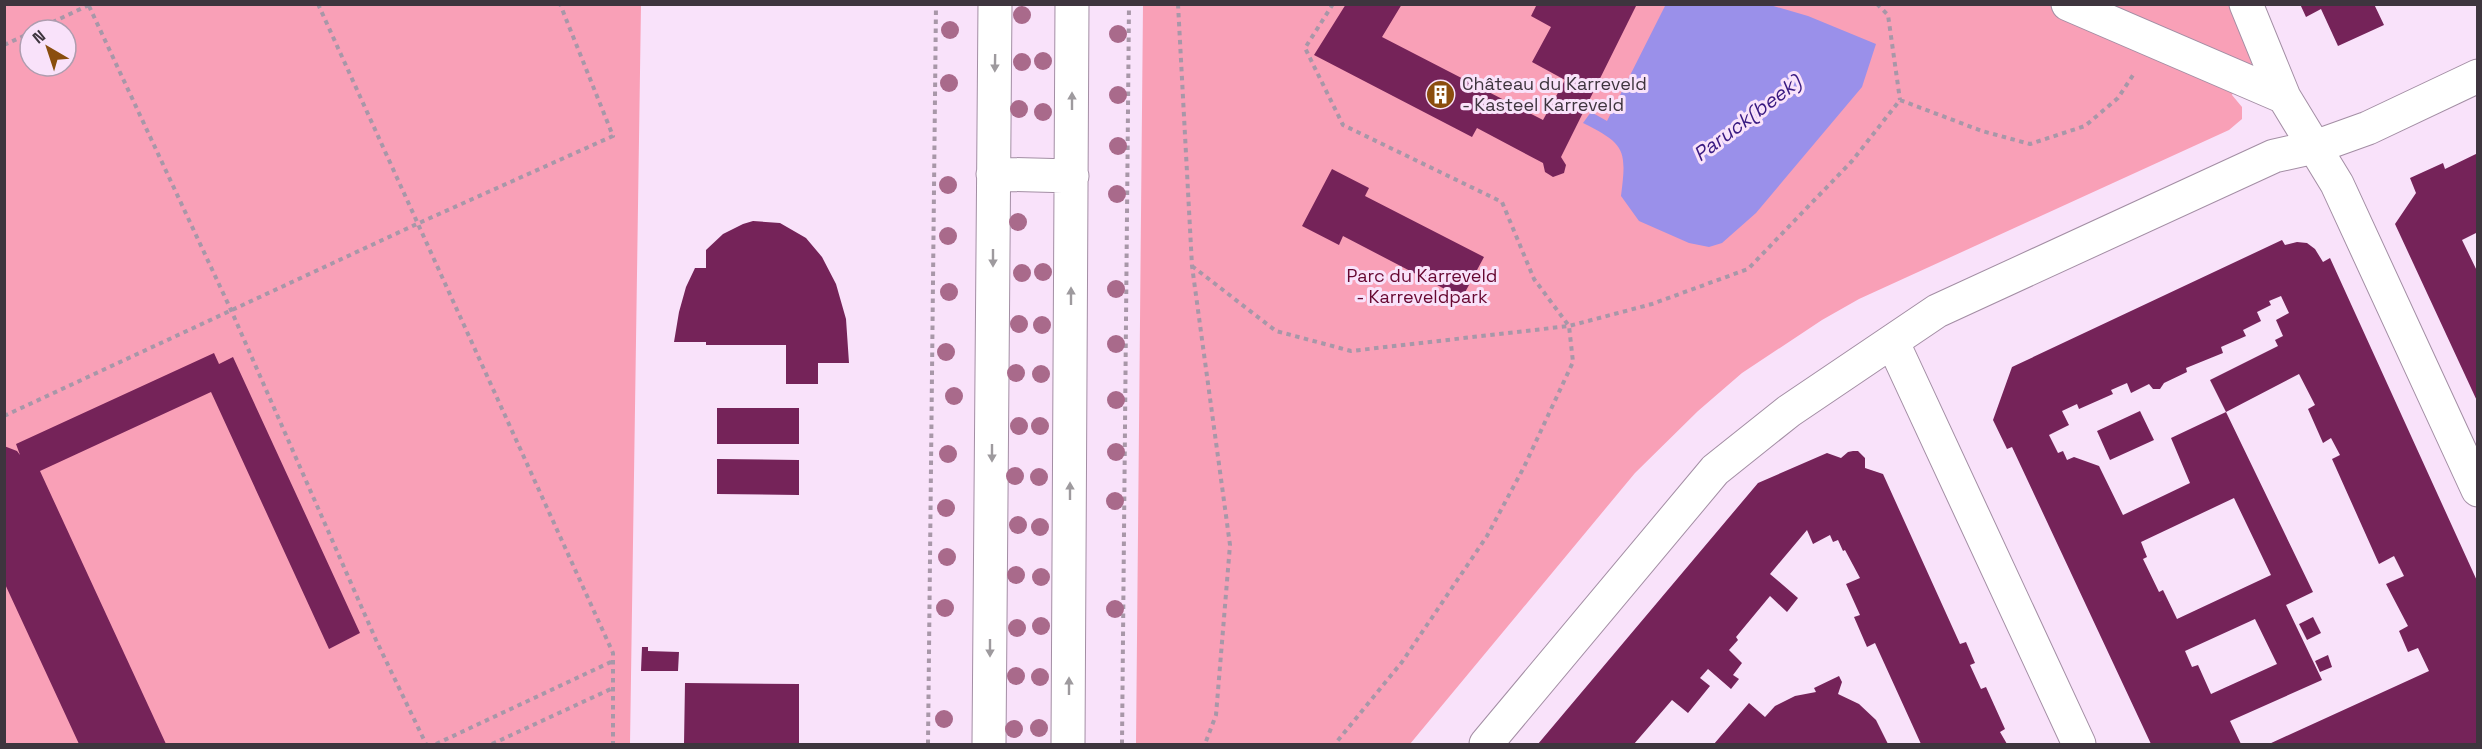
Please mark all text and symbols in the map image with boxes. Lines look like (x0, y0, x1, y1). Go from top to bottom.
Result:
north arrow (18, 18, 78, 78)
text: N (28, 25, 50, 48)
one-way arrow (990, 53, 1000, 72)
water label: Paruck(beek) (1688, 68, 1807, 167)
place label: Château du Karreveld - Kasteel Karreveld (1462, 72, 1647, 116)
building icon: Château du Karreveld - Kasteel Karreveld (1425, 78, 1457, 110)
one-way arrow (1067, 92, 1077, 111)
one-way arrow (988, 248, 998, 267)
park label: Parc du Karreveld - Karreveldpark (1347, 264, 1497, 308)
one-way arrow (1066, 287, 1076, 306)
one-way arrow (987, 443, 996, 462)
one-way arrow (1065, 482, 1075, 501)
one-way arrow (985, 638, 995, 657)
one-way arrow (1064, 677, 1074, 696)

